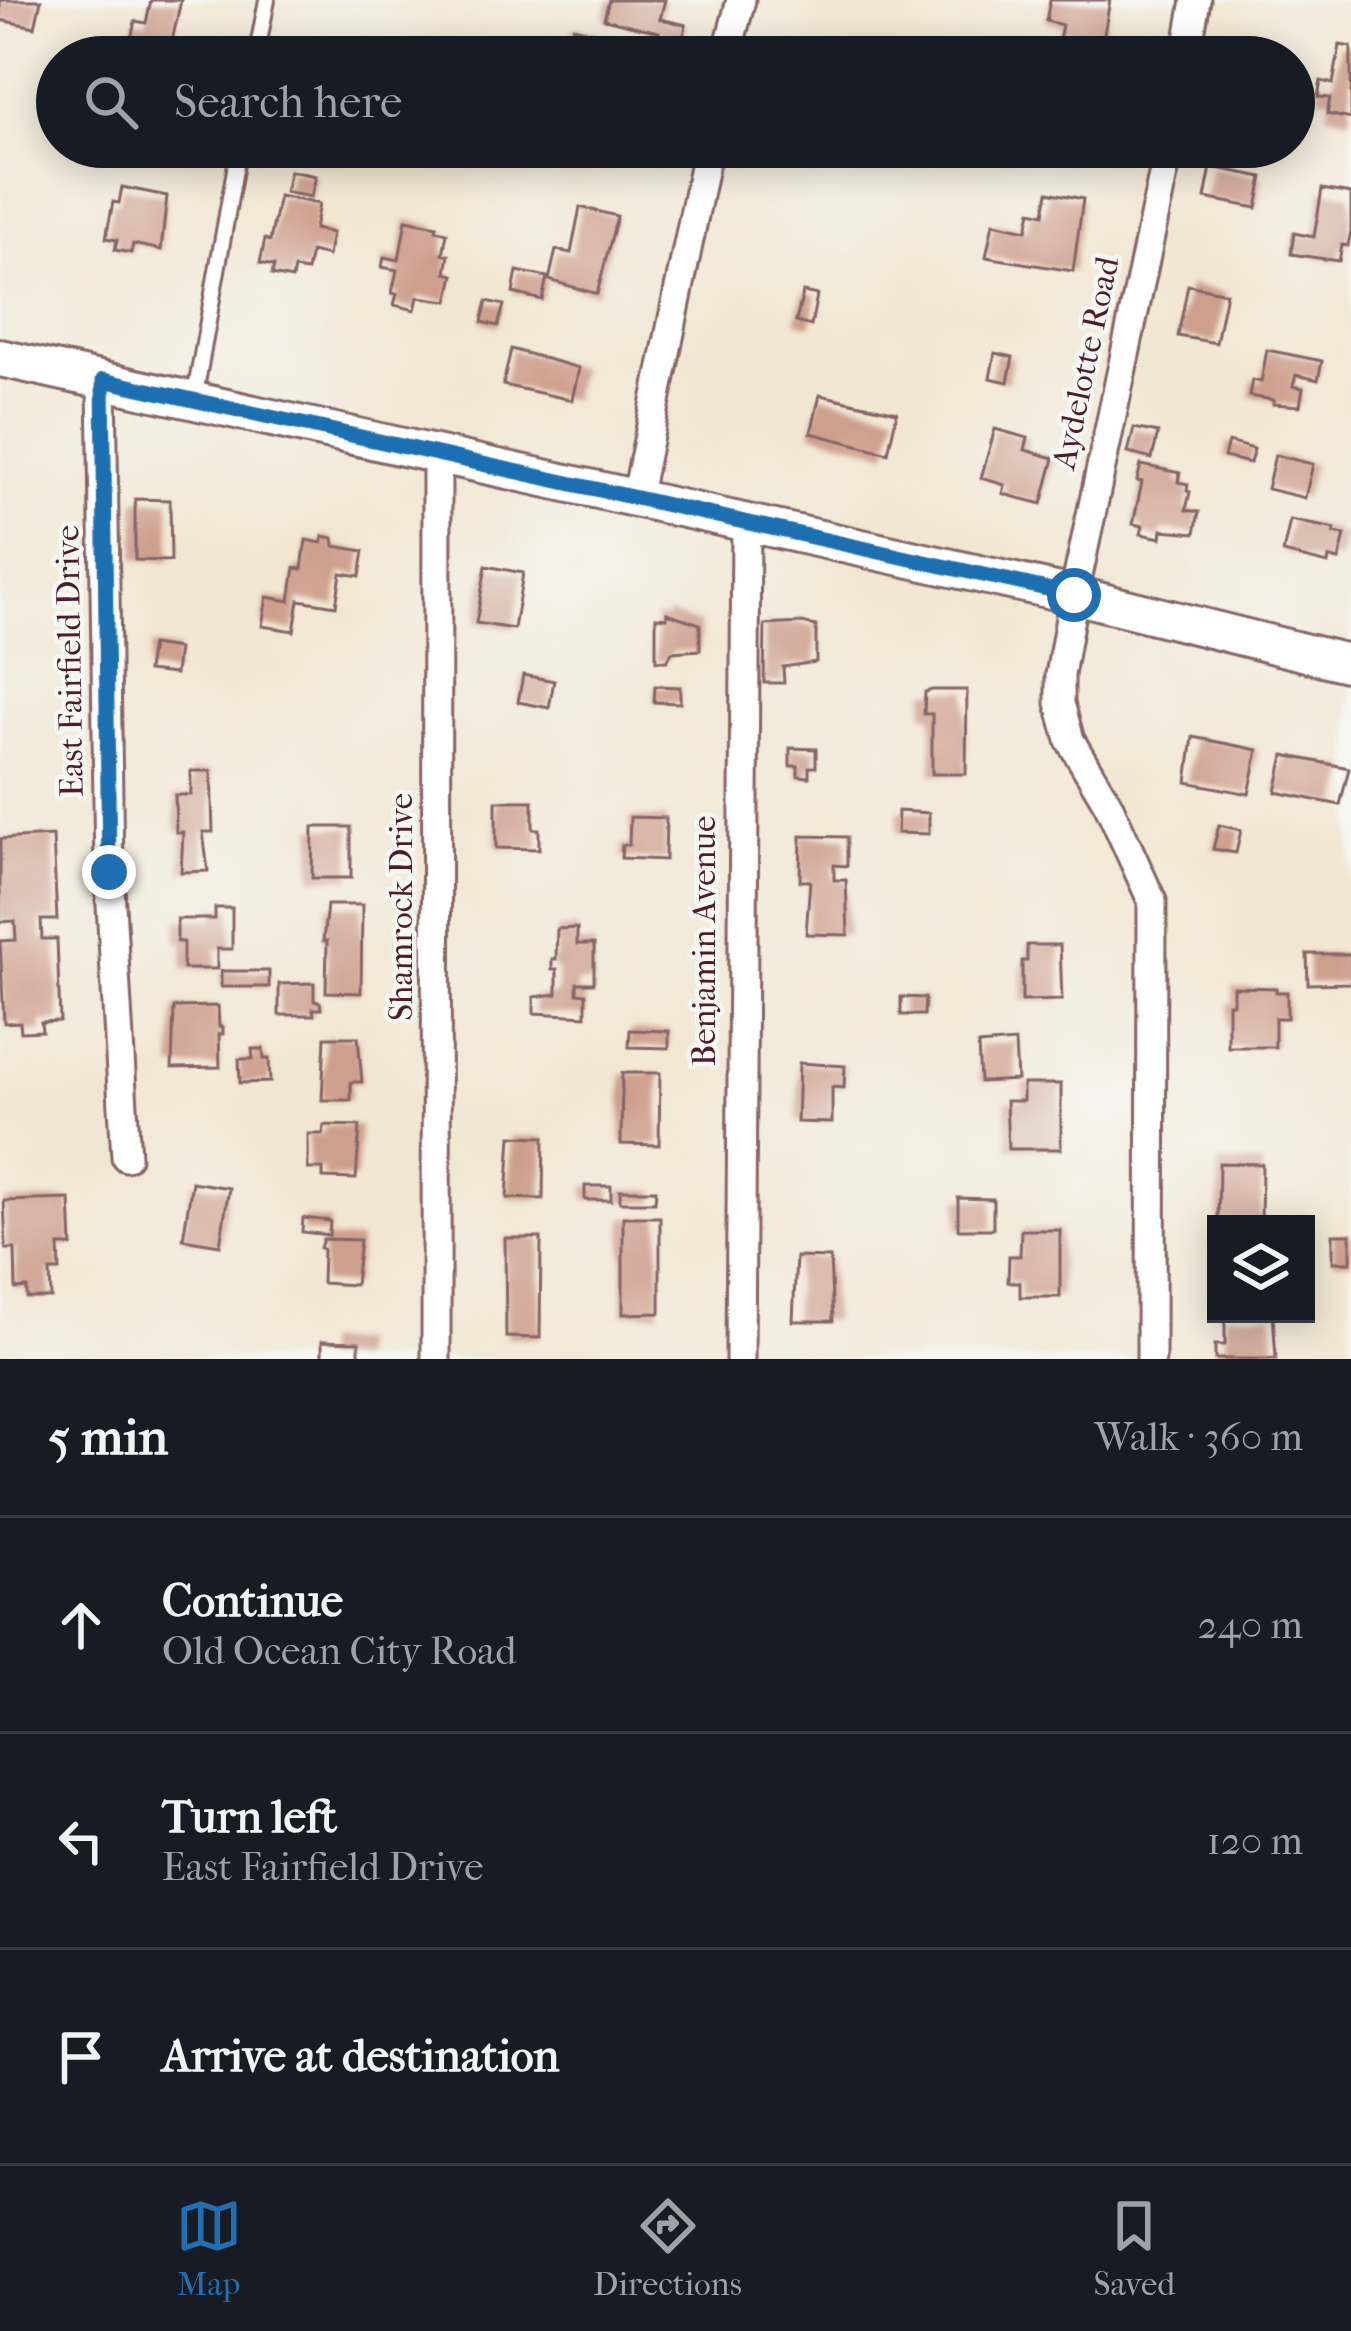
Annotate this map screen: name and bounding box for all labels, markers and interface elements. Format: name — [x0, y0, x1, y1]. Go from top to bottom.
search box — [36, 36, 1315, 168]
icon: search — [78, 69, 144, 135]
text: Search here — [174, 76, 402, 129]
street label: Aydelotte Road — [1044, 252, 1128, 475]
street label: East Fairfield Drive — [48, 525, 92, 797]
route start — [1047, 568, 1101, 622]
street label: Shamrock Drive — [382, 793, 421, 1021]
street label: Benjamin Avenue — [685, 816, 724, 1066]
route end — [82, 845, 136, 899]
map controls — [1207, 1215, 1315, 1323]
button: layers — [1207, 1215, 1315, 1323]
text: 5 min — [48, 1407, 168, 1467]
text: Walk · 360 m — [1094, 1414, 1303, 1460]
text: Continue — [162, 1575, 343, 1628]
icon: ahead — [48, 1592, 114, 1658]
text: 240 m — [1198, 1602, 1303, 1648]
text: Old Ocean City Road — [162, 1628, 517, 1674]
text: Turn left — [162, 1791, 337, 1844]
icon: left — [48, 1808, 114, 1874]
text: 120 m — [1207, 1818, 1303, 1864]
text: East Fairfield Drive — [162, 1844, 484, 1890]
icon: arrive — [48, 2024, 114, 2090]
text: Arrive at destination — [162, 2030, 559, 2083]
tab: Map — [176, 2193, 242, 2304]
tab: Directions — [593, 2193, 742, 2304]
tab: Saved — [1093, 2193, 1175, 2304]

